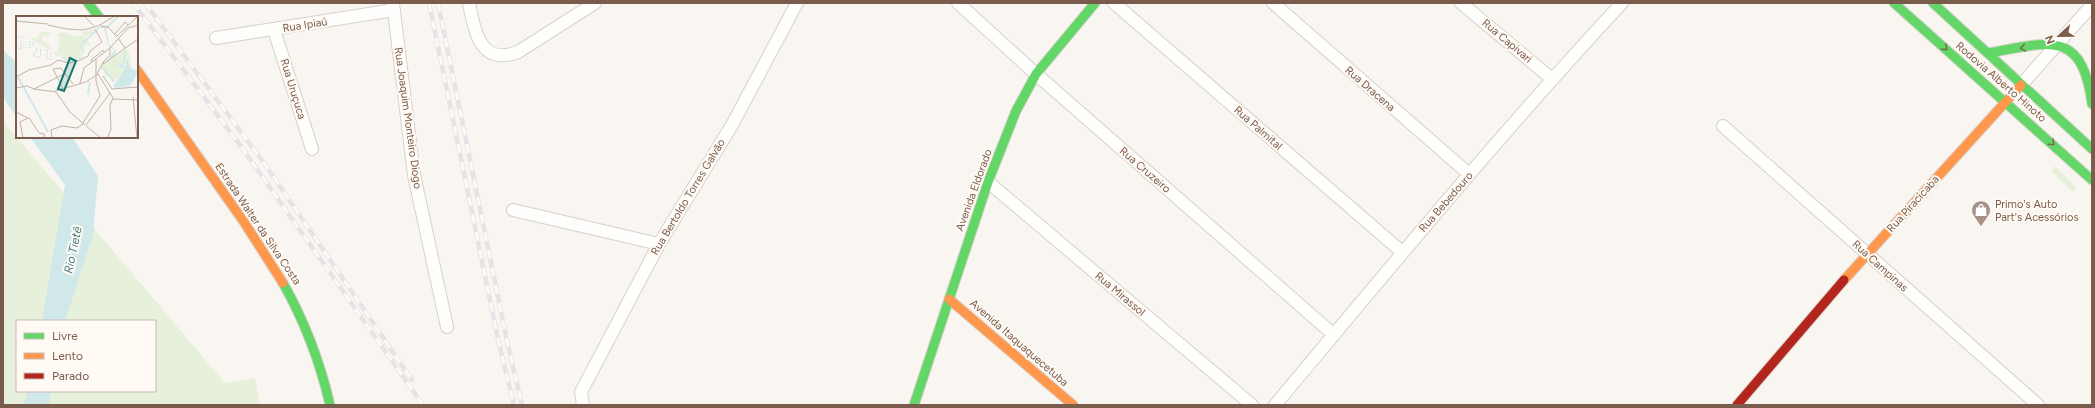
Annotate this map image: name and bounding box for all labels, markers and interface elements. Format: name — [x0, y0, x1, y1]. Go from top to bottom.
street label: Rua Ipiaú — [282, 15, 328, 35]
inset map — [16, 16, 138, 138]
street label: Rua Capivari — [1479, 16, 1535, 66]
north arrow — [2039, 16, 2079, 56]
text: N — [2043, 33, 2058, 46]
street label: Rodovia Alberto Hinoto — [1953, 39, 2049, 125]
one-way arrow — [1940, 43, 1947, 50]
one-way arrow — [2020, 43, 2026, 51]
street label: Rua Joaquim Monteiro Diogo — [392, 46, 424, 190]
street label: Rua Uruçuca — [278, 57, 308, 121]
street label: Rua Dracena — [1342, 64, 1398, 114]
street label: Rua Palmital — [1231, 104, 1285, 152]
street label: Rua Bertoldo Torres Galvão — [648, 137, 728, 257]
one-way arrow — [2047, 139, 2055, 146]
street label: Rua Cruzeiro — [1117, 144, 1173, 196]
street label: Avenida Eldorado — [953, 147, 995, 233]
street label: Estrada Walter da Silva Costa — [212, 161, 304, 287]
street label: Rua Bebedouro — [1416, 169, 1476, 235]
street label: Rua Piracicaba — [1884, 173, 1942, 235]
place label: Primo's Auto Part's Acessórios — [1995, 198, 2079, 224]
shop icon: Primo's Auto Part's Acessórios — [1970, 199, 1992, 227]
water label: Rio Tietê — [61, 225, 85, 275]
street label: Rua Campinas — [1850, 238, 1910, 294]
street label: Rua Mirassol — [1092, 269, 1148, 319]
street label: Avenida Itaquaquecetuba — [967, 297, 1071, 389]
legend — [16, 320, 156, 392]
text: Livre — [52, 329, 78, 343]
text: Lento — [52, 349, 83, 363]
text: Parado — [52, 369, 89, 383]

